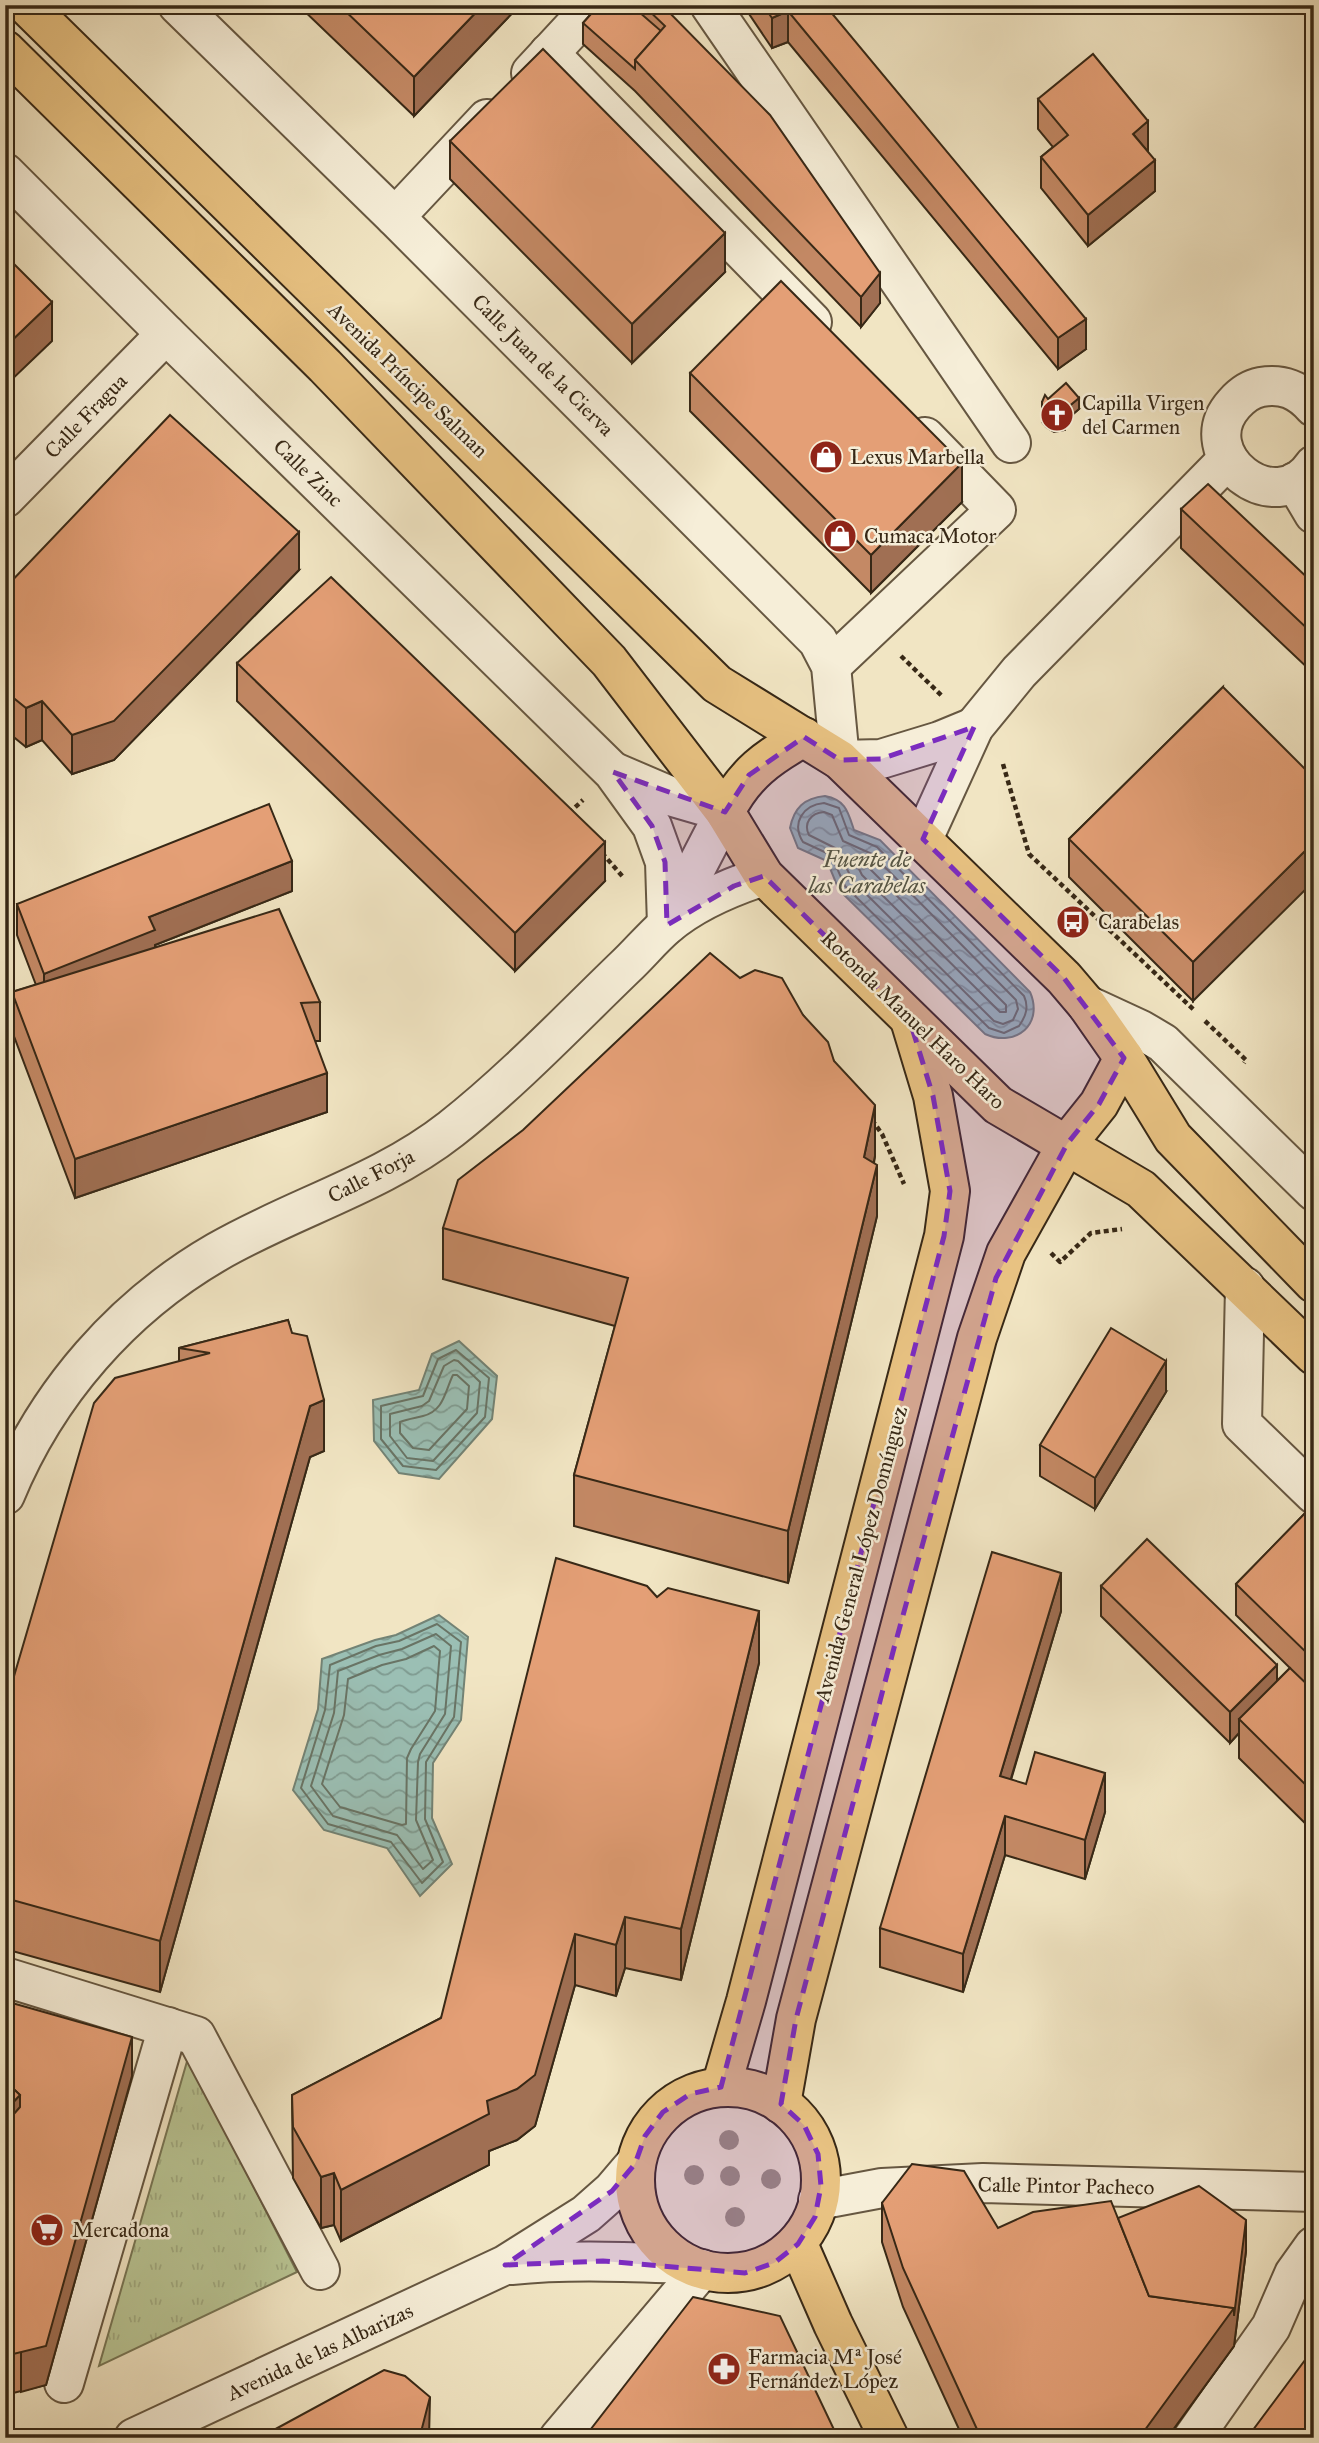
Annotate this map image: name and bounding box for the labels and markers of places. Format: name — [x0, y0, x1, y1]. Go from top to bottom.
place label: Capilla Virgen del Carmen — [1082, 390, 1204, 440]
church icon: Capilla Virgen del Carmen — [1038, 396, 1076, 434]
shop icon: Lexus Marbella — [807, 438, 845, 476]
place label: Lexus Marbella — [850, 444, 985, 470]
shop icon: Cumaca Motor — [821, 517, 859, 555]
place label: Cumaca Motor — [864, 523, 997, 549]
bus stop icon: Carabelas — [1054, 903, 1092, 941]
place label: Carabelas — [1098, 909, 1179, 935]
supermarket icon: Mercadona — [28, 2211, 66, 2249]
place label: Mercadona — [72, 2217, 169, 2243]
place label: Farmacia Mª José Fernández López — [748, 2344, 902, 2394]
pharmacy icon: Farmacia Mª José Fernández López — [705, 2350, 743, 2388]

